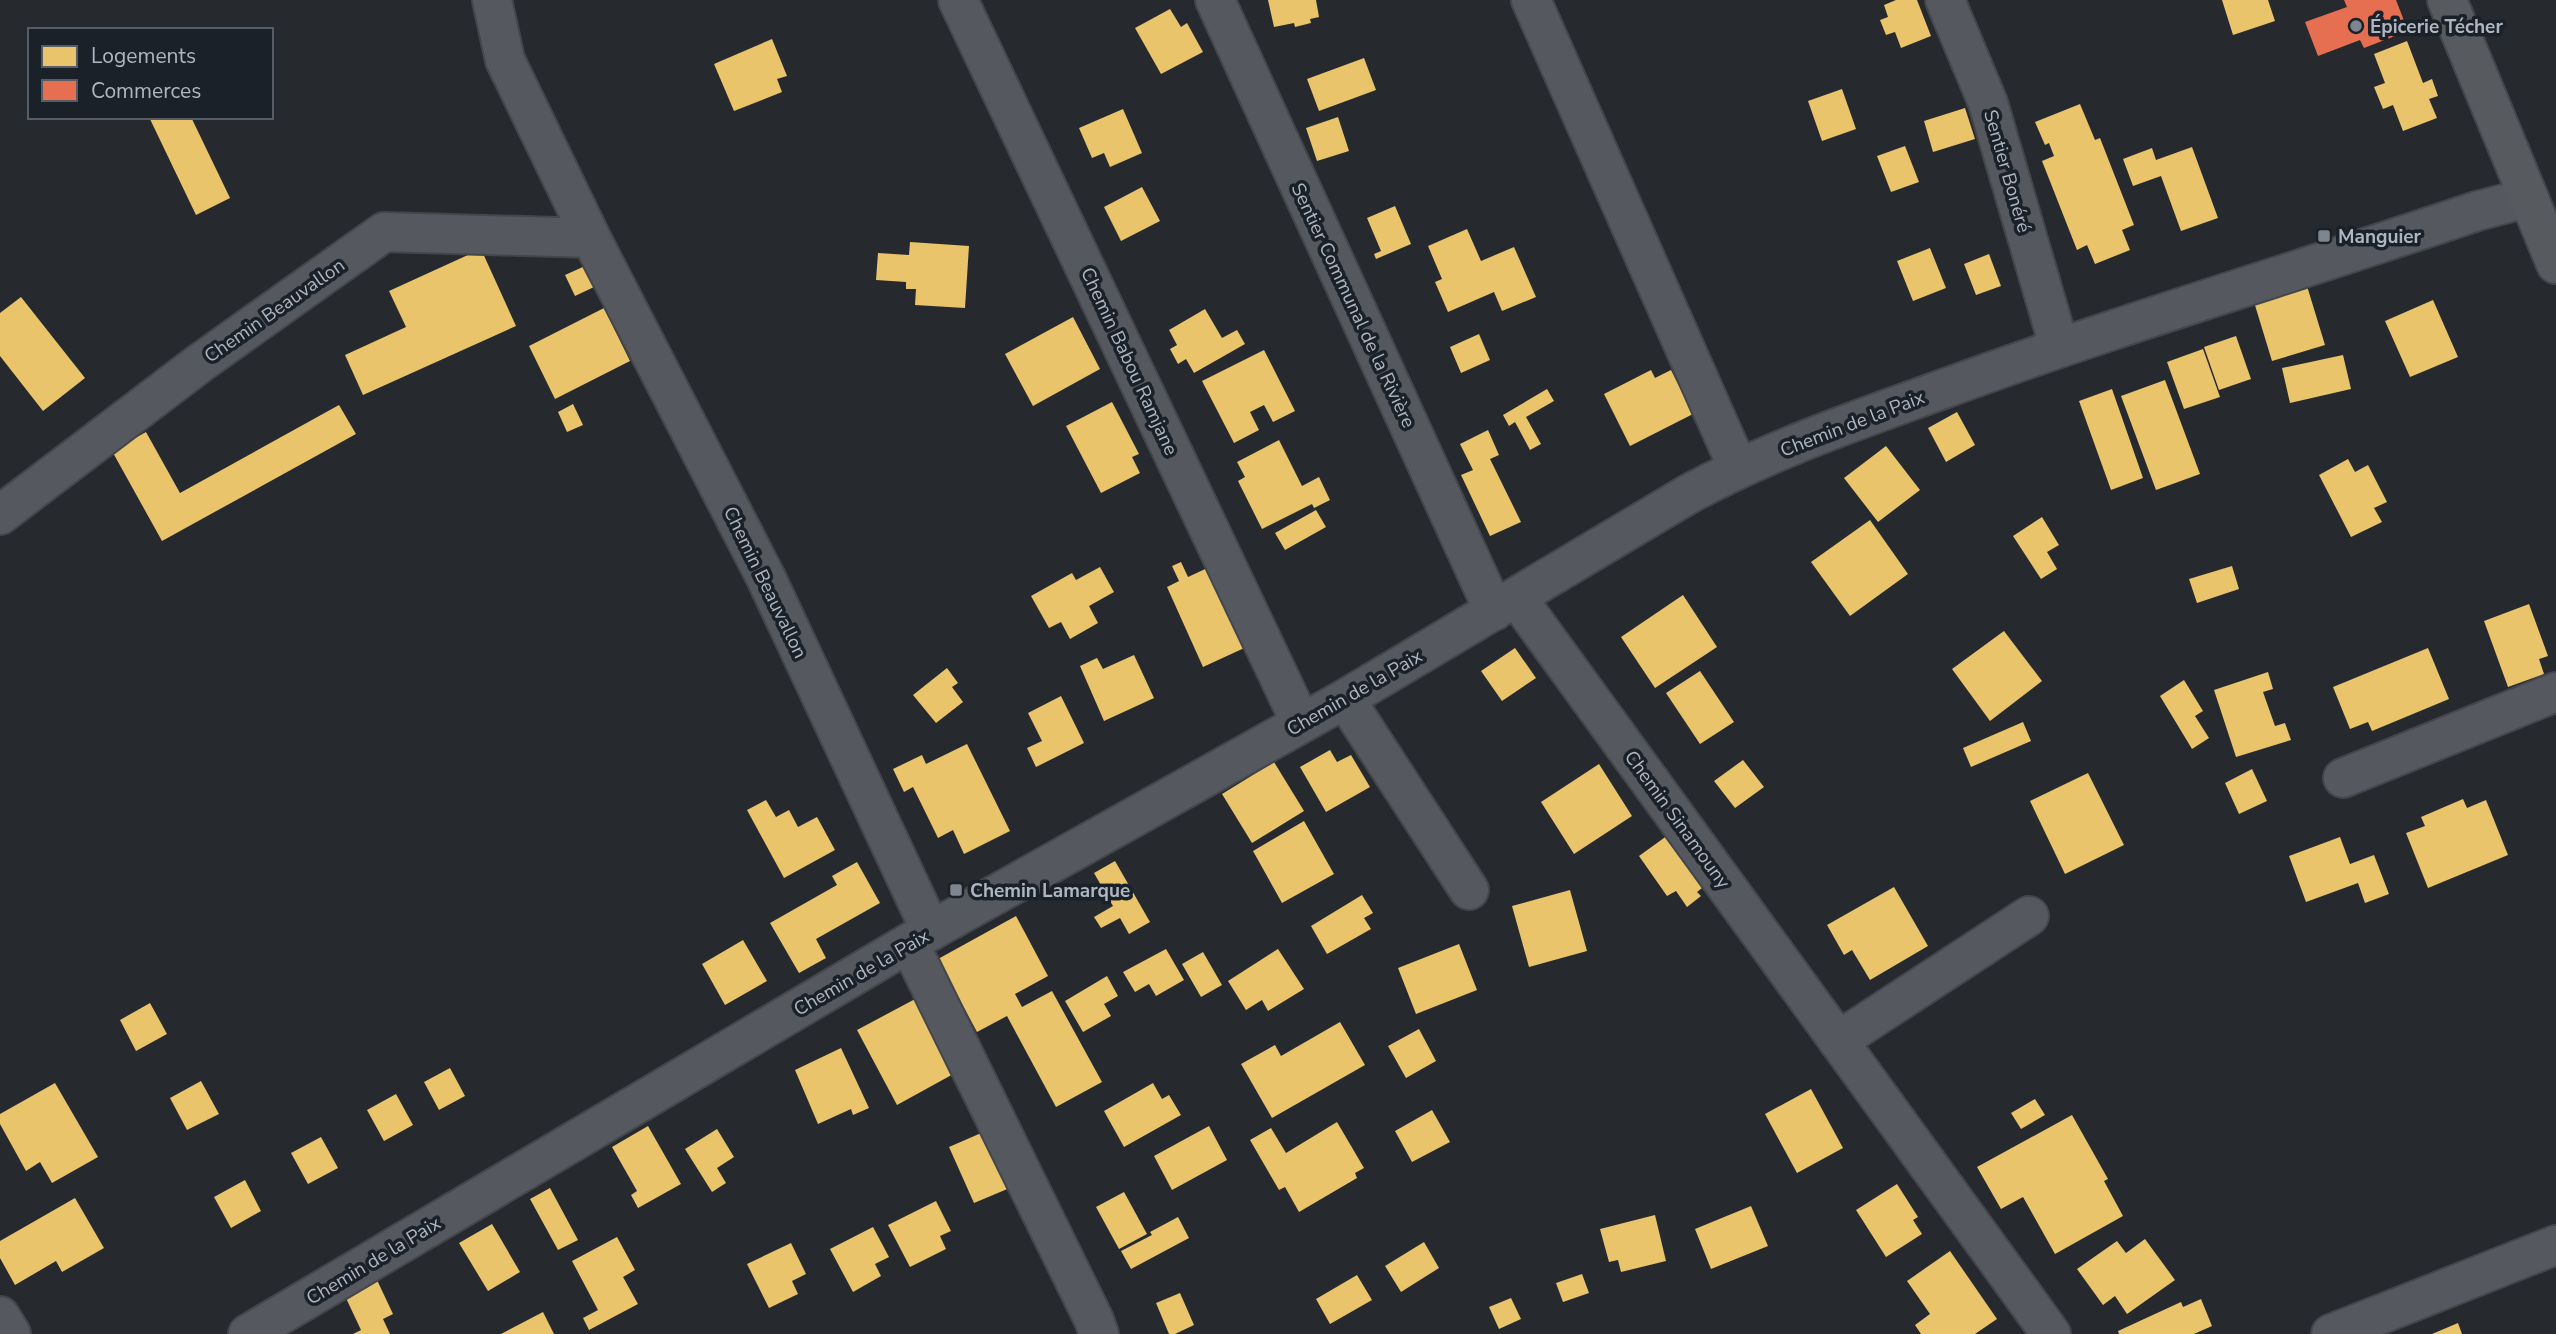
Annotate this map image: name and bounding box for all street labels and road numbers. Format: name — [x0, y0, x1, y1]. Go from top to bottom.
street label: Sentier Bonéré — [1977, 107, 2037, 236]
street label: Sentier Communal de la Rivière — [1285, 179, 1421, 432]
street label: Chemin Beauvallon — [199, 253, 350, 369]
street label: Chemin Babou Ramjane — [1074, 263, 1184, 460]
street label: Chemin de la Paix — [1776, 384, 1928, 463]
street label: Chemin Beauvallon — [717, 502, 813, 663]
street label: Chemin de la Paix — [1282, 643, 1427, 742]
street label: Chemin Sinamouny — [1618, 745, 1736, 894]
street label: Chemin de la Paix — [789, 923, 934, 1022]
street label: Chemin de la Paix — [301, 1210, 446, 1311]

